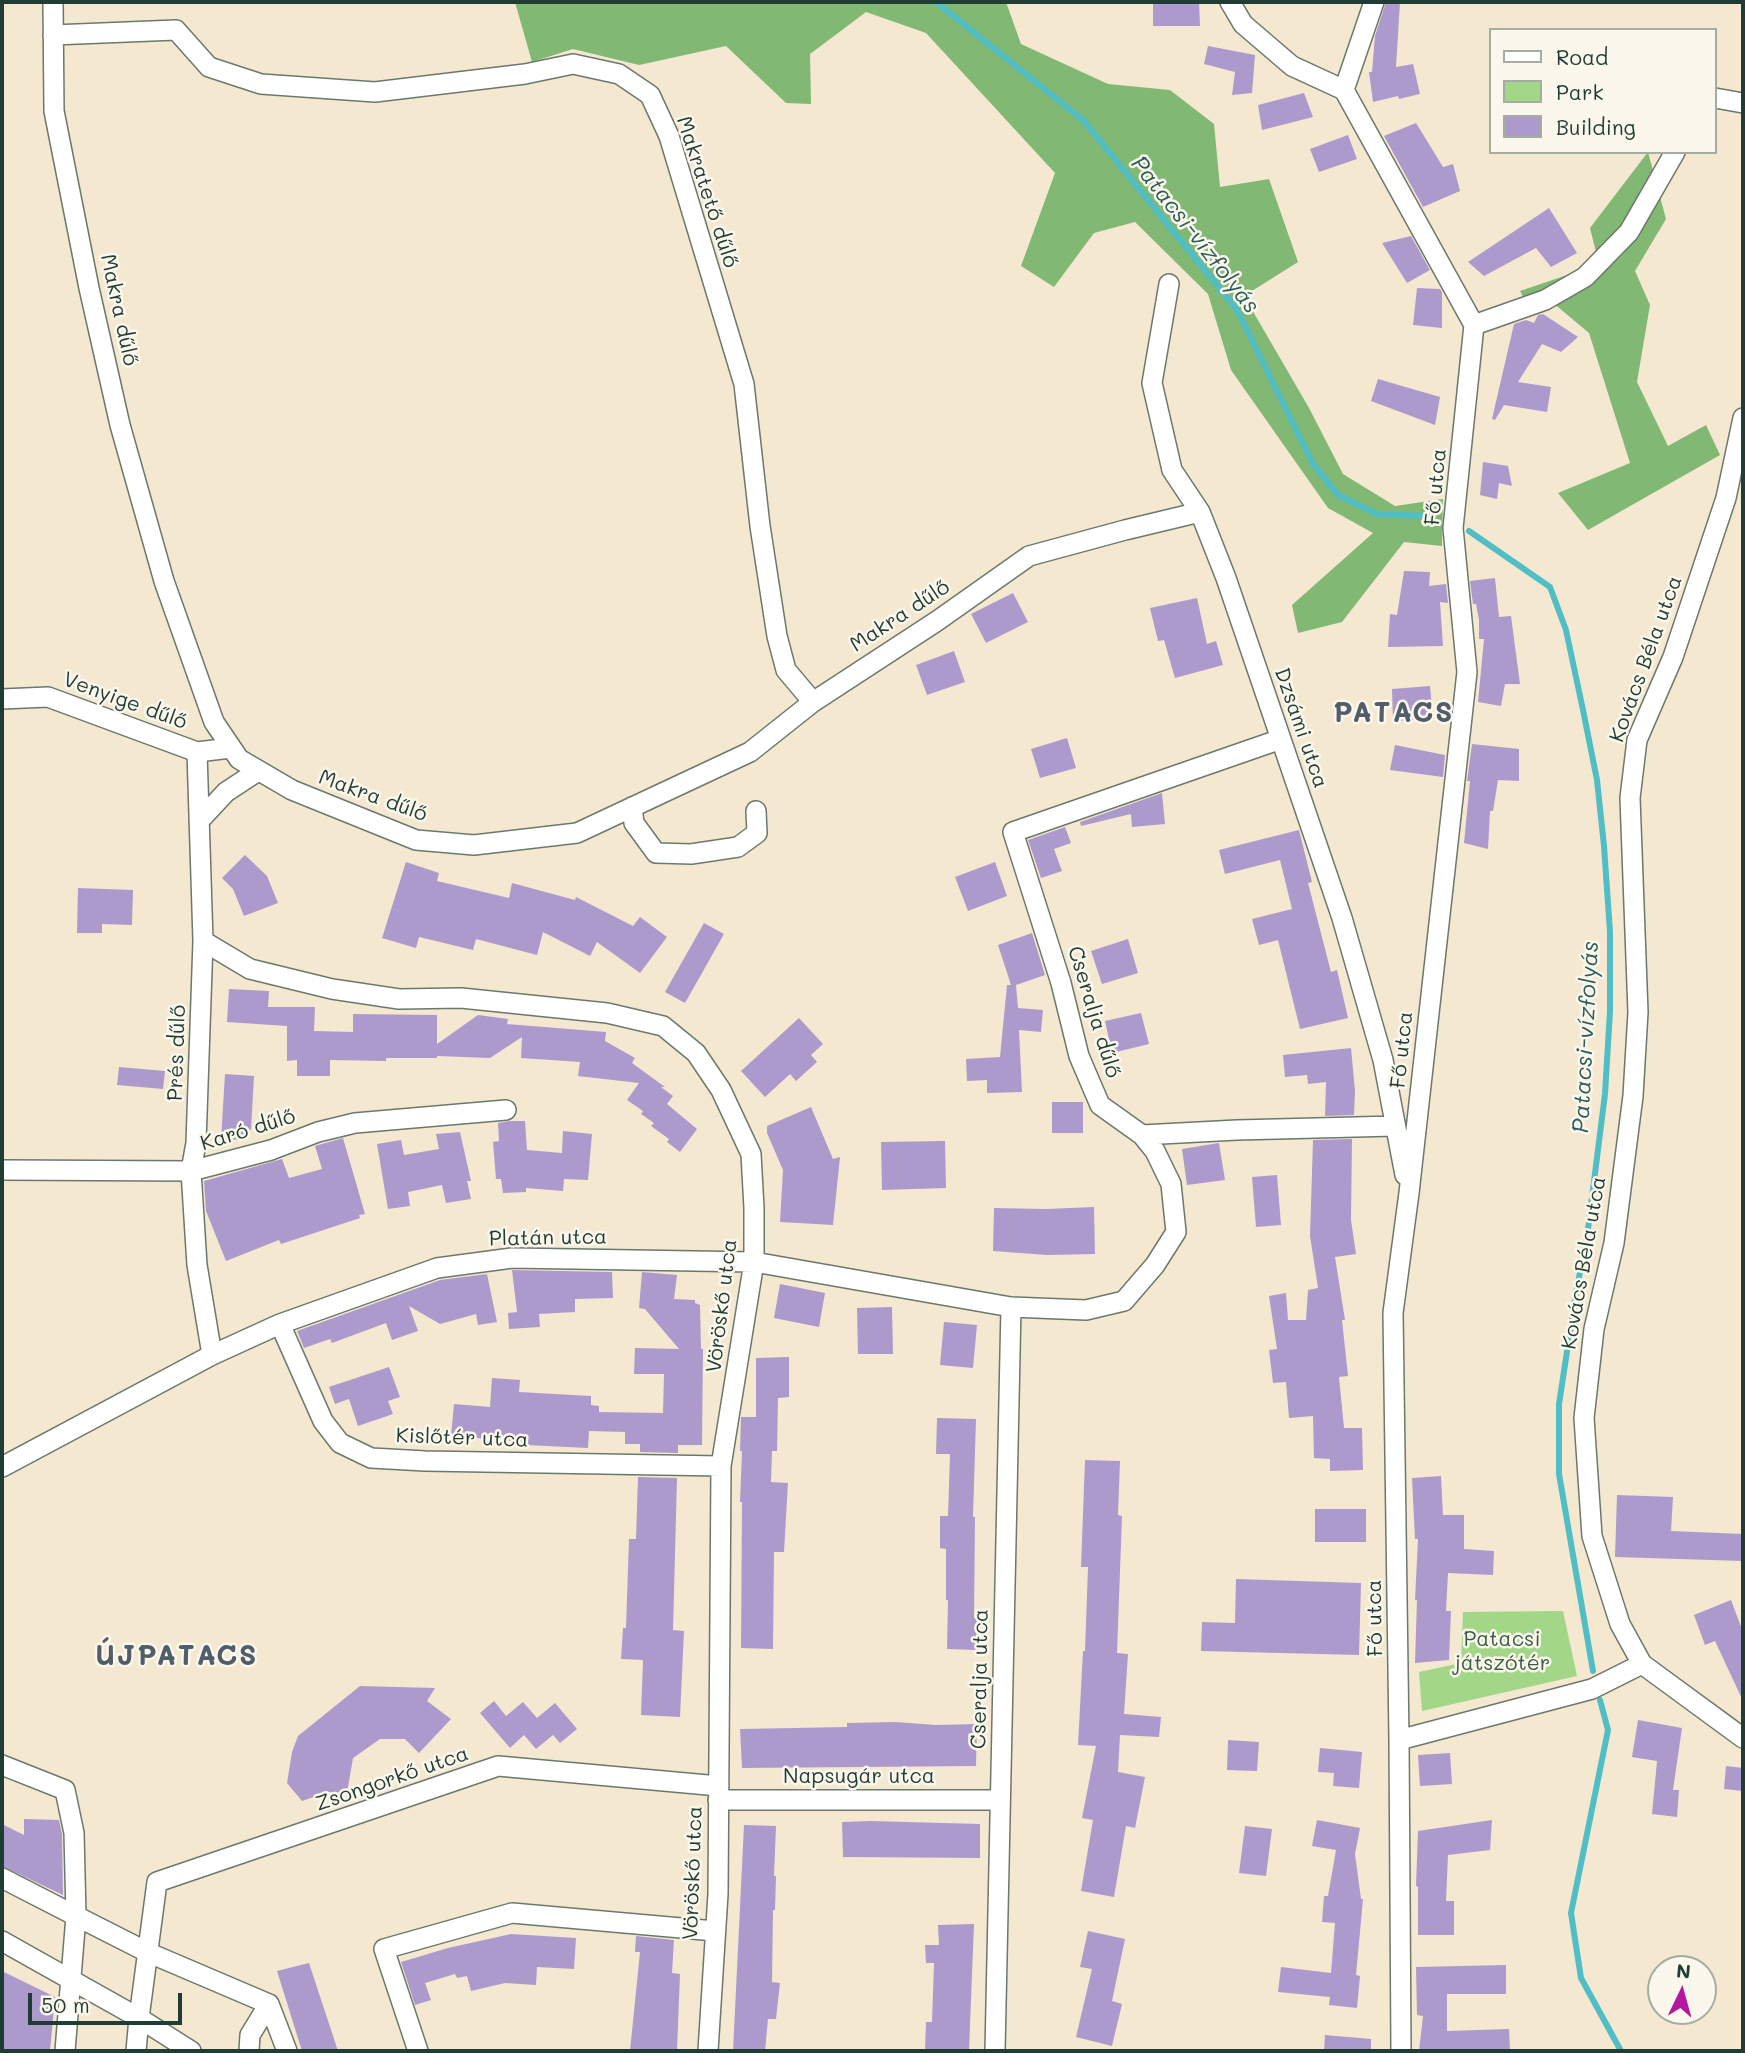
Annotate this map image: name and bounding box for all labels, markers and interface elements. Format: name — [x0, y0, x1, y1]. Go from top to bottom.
legend — [1490, 28, 1717, 154]
text: Road — [1556, 43, 1608, 70]
text: Park — [1556, 78, 1604, 105]
street label: Makratető dűlő — [671, 113, 743, 271]
text: Building — [1556, 113, 1636, 140]
water label: Patacsi-vízfolyás — [1125, 151, 1265, 319]
street label: Makra dűlő — [95, 252, 143, 368]
street label: Fő utca — [1420, 448, 1452, 526]
street label: Kovács Béla utca — [1604, 572, 1688, 746]
street label: Makra dűlő — [845, 574, 955, 658]
street label: Dzsámi utca — [1269, 665, 1333, 791]
street label: Venyige dűlő — [60, 667, 190, 735]
district label: PATACS — [1334, 696, 1454, 730]
street label: Makra dűlő — [315, 765, 431, 827]
water label: Patacsi-vízfolyás — [1567, 940, 1605, 1134]
street label: Cseralja dűlő — [1062, 943, 1126, 1081]
street label: Prés dűlő — [163, 1004, 191, 1102]
street label: Fő utca — [1385, 1010, 1419, 1090]
street label: Karó dűlő — [197, 1104, 299, 1156]
street label: Kovács Béla utca — [1556, 1175, 1612, 1351]
street label: Platán utca — [489, 1224, 607, 1252]
street label: Vöröskő utca — [701, 1238, 743, 1374]
street label: Kislőtér utca — [395, 1423, 529, 1453]
street label: Fő utca — [1362, 1579, 1388, 1657]
street label: Cseralja utca — [966, 1609, 994, 1749]
park label: Patacsi játszótér — [1454, 1627, 1550, 1677]
district label: ÚJPATACS — [96, 1639, 258, 1673]
street label: Zsongorkő utca — [312, 1741, 472, 1817]
street label: Napsugár utca — [783, 1764, 935, 1790]
street label: Vöröskő utca — [678, 1805, 708, 1941]
north arrow — [1647, 1955, 1717, 2025]
text: N — [1675, 1957, 1692, 1984]
scale bar — [32, 1980, 186, 2024]
text: 50 m — [41, 1991, 90, 2018]

